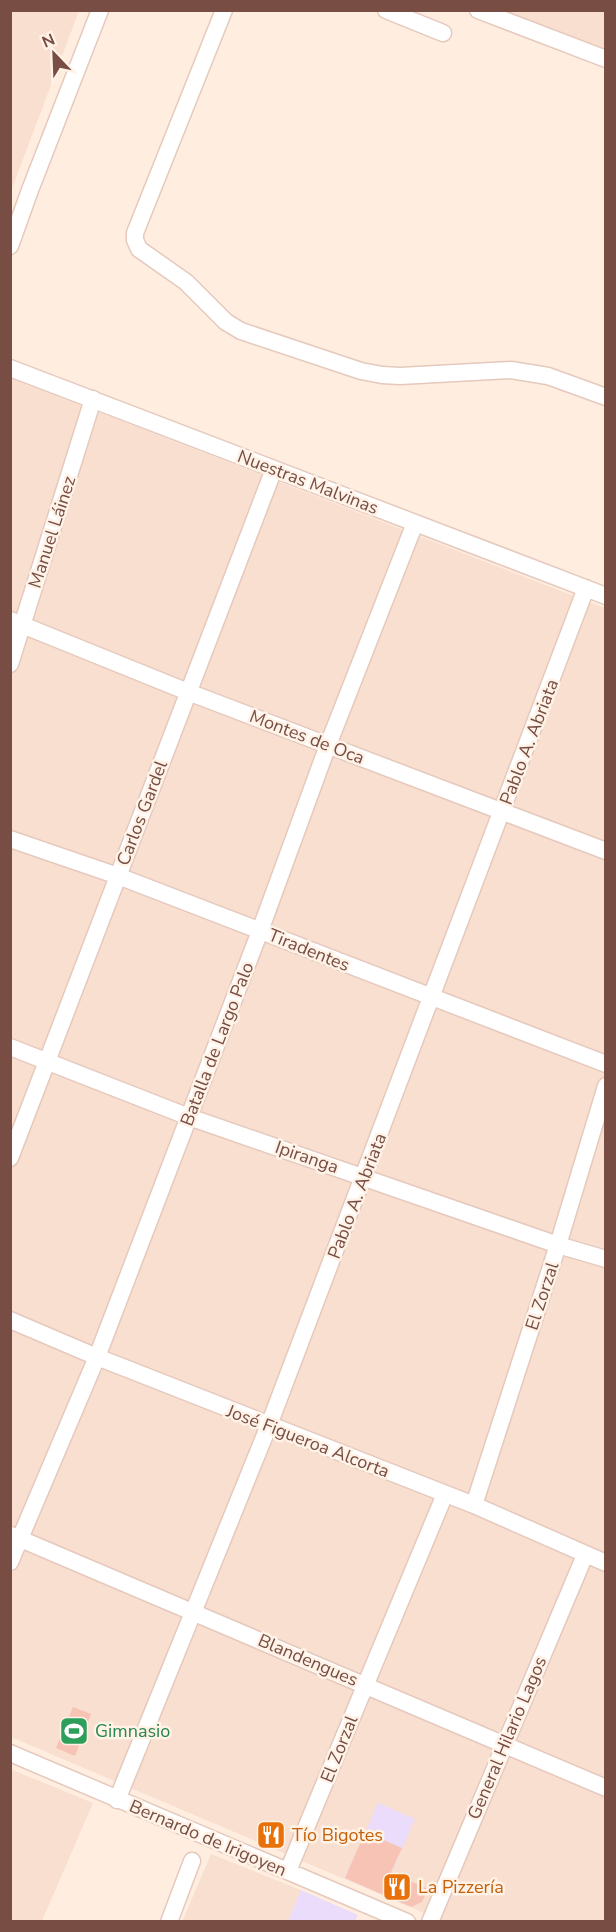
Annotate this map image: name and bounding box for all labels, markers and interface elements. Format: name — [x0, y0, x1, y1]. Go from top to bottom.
north arrow — [24, 24, 84, 84]
text: N — [39, 29, 58, 54]
street label: Nuestras Malvinas — [234, 444, 382, 520]
street label: Manuel Láinez — [23, 473, 81, 591]
street label: Pablo A. Abriata — [494, 676, 564, 808]
street label: Montes de Oca — [246, 704, 368, 770]
street label: Carlos Gardel — [111, 756, 173, 869]
street label: Tiradentes — [265, 923, 353, 977]
street label: Batalla de Largo Palo — [175, 959, 259, 1129]
street label: Pablo A. Abriata — [322, 1130, 392, 1262]
street label: Ipiranga — [272, 1135, 342, 1179]
street label: El Zorzal — [520, 1258, 564, 1333]
street label: José Figueroa Alcorta — [222, 1398, 393, 1483]
street label: Blandengues — [254, 1628, 362, 1692]
street label: General Hilario Lagos — [462, 1653, 552, 1823]
street label: El Zorzal — [315, 1711, 364, 1786]
sports icon: Gimnasio — [58, 1715, 90, 1747]
place label: Gimnasio — [95, 1719, 170, 1743]
street label: Bernardo de Irigoyen — [126, 1794, 290, 1882]
restaurant icon: Tío Bigotes — [255, 1819, 287, 1851]
place label: Tío Bigotes — [292, 1823, 383, 1847]
restaurant icon: La Pizzería — [381, 1871, 413, 1903]
place label: La Pizzería — [418, 1875, 504, 1899]

